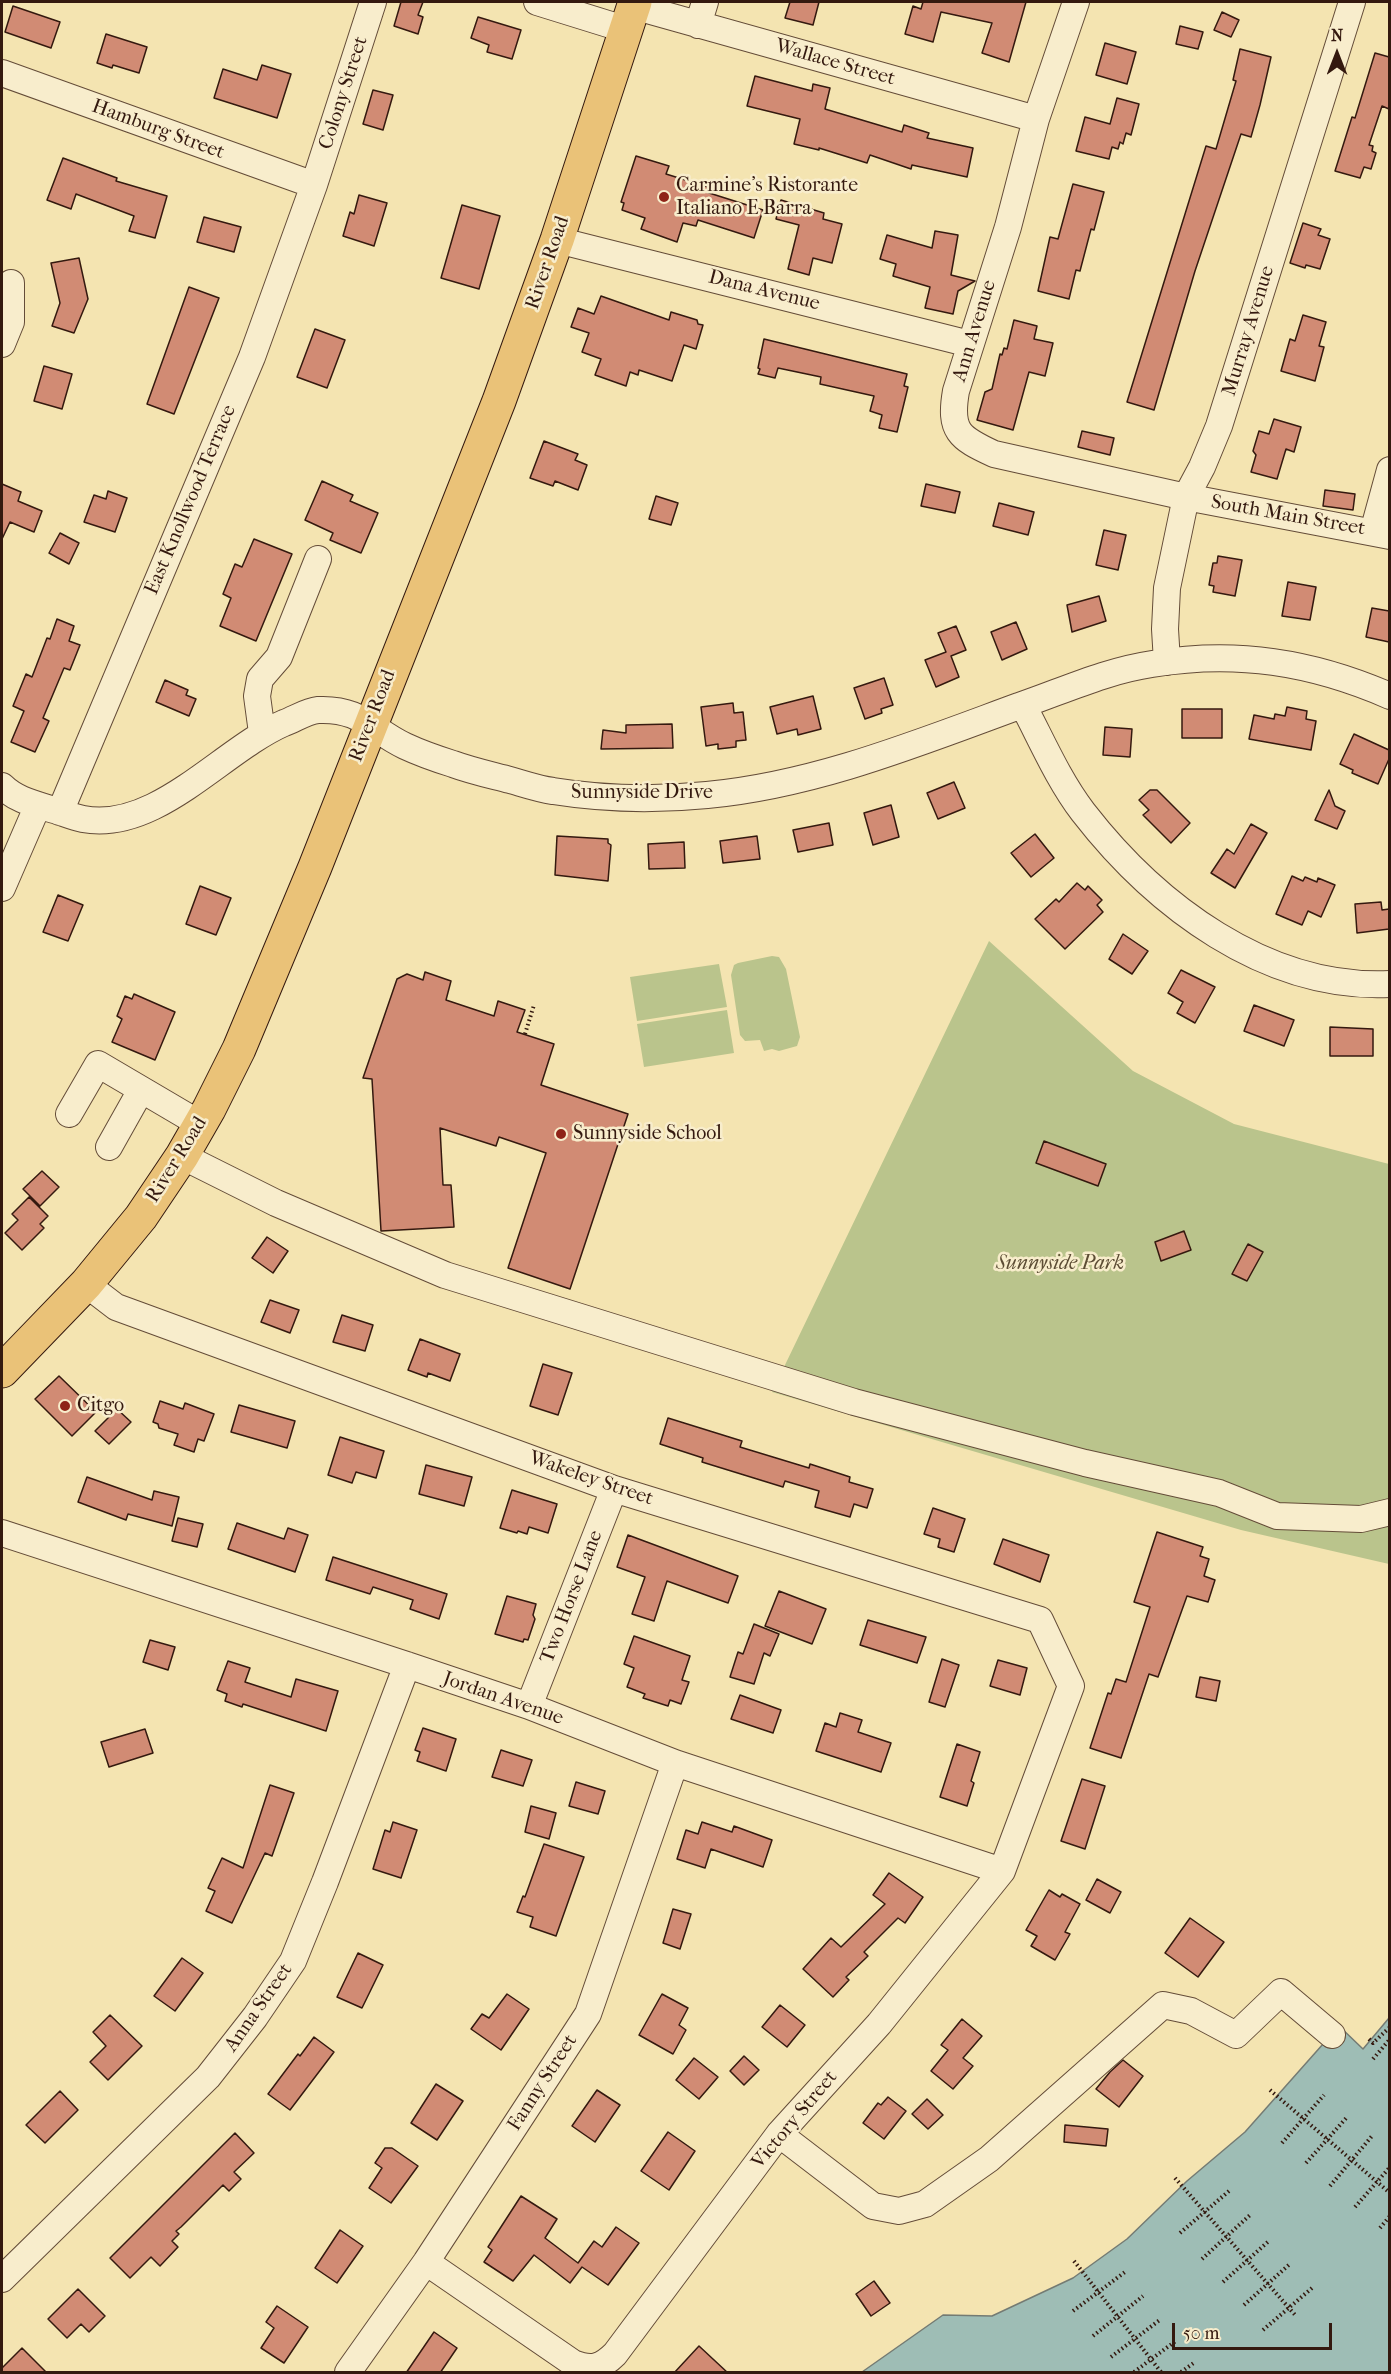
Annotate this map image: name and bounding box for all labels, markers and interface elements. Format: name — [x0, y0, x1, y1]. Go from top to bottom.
north arrow — [1307, 24, 1367, 84]
text: N — [1331, 26, 1343, 45]
street label: Colony Street — [314, 33, 374, 153]
street label: Wallace Street — [772, 34, 898, 92]
street label: Hamburg Street — [88, 95, 228, 165]
place label: Carmine's Ristorante Italiano E Barra — [676, 174, 858, 221]
marker: Carmine's Ristorante Italiano E Barra — [657, 190, 671, 204]
street label: River Road — [521, 213, 575, 313]
street label: Murray Avenue — [1218, 263, 1280, 399]
street label: Dana Avenue — [706, 266, 822, 316]
street label: Ann Avenue — [948, 277, 1002, 385]
street label: East Knollwood Terrace — [140, 402, 242, 598]
street label: South Main Street — [1209, 491, 1367, 541]
street label: River Road — [344, 666, 402, 766]
street label: Sunnyside Drive — [571, 781, 713, 805]
street label: River Road — [141, 1113, 213, 1207]
place label: Sunnyside School — [573, 1122, 722, 1146]
marker: Sunnyside School — [554, 1127, 568, 1141]
park label: Sunnyside Park — [996, 1252, 1124, 1276]
place label: Citgo — [77, 1394, 124, 1418]
marker: Citgo — [58, 1399, 72, 1413]
street label: Wakeley Street — [526, 1446, 656, 1512]
street label: Two Horse Lane — [536, 1527, 608, 1667]
street label: Jordan Avenue — [440, 1667, 566, 1731]
street label: Anna Street — [220, 1959, 298, 2057]
street label: Fanny Street — [503, 2030, 583, 2136]
street label: Victory Street — [747, 2066, 843, 2174]
scale bar — [1175, 2311, 1336, 2349]
text: 50 m — [1183, 2323, 1219, 2344]

